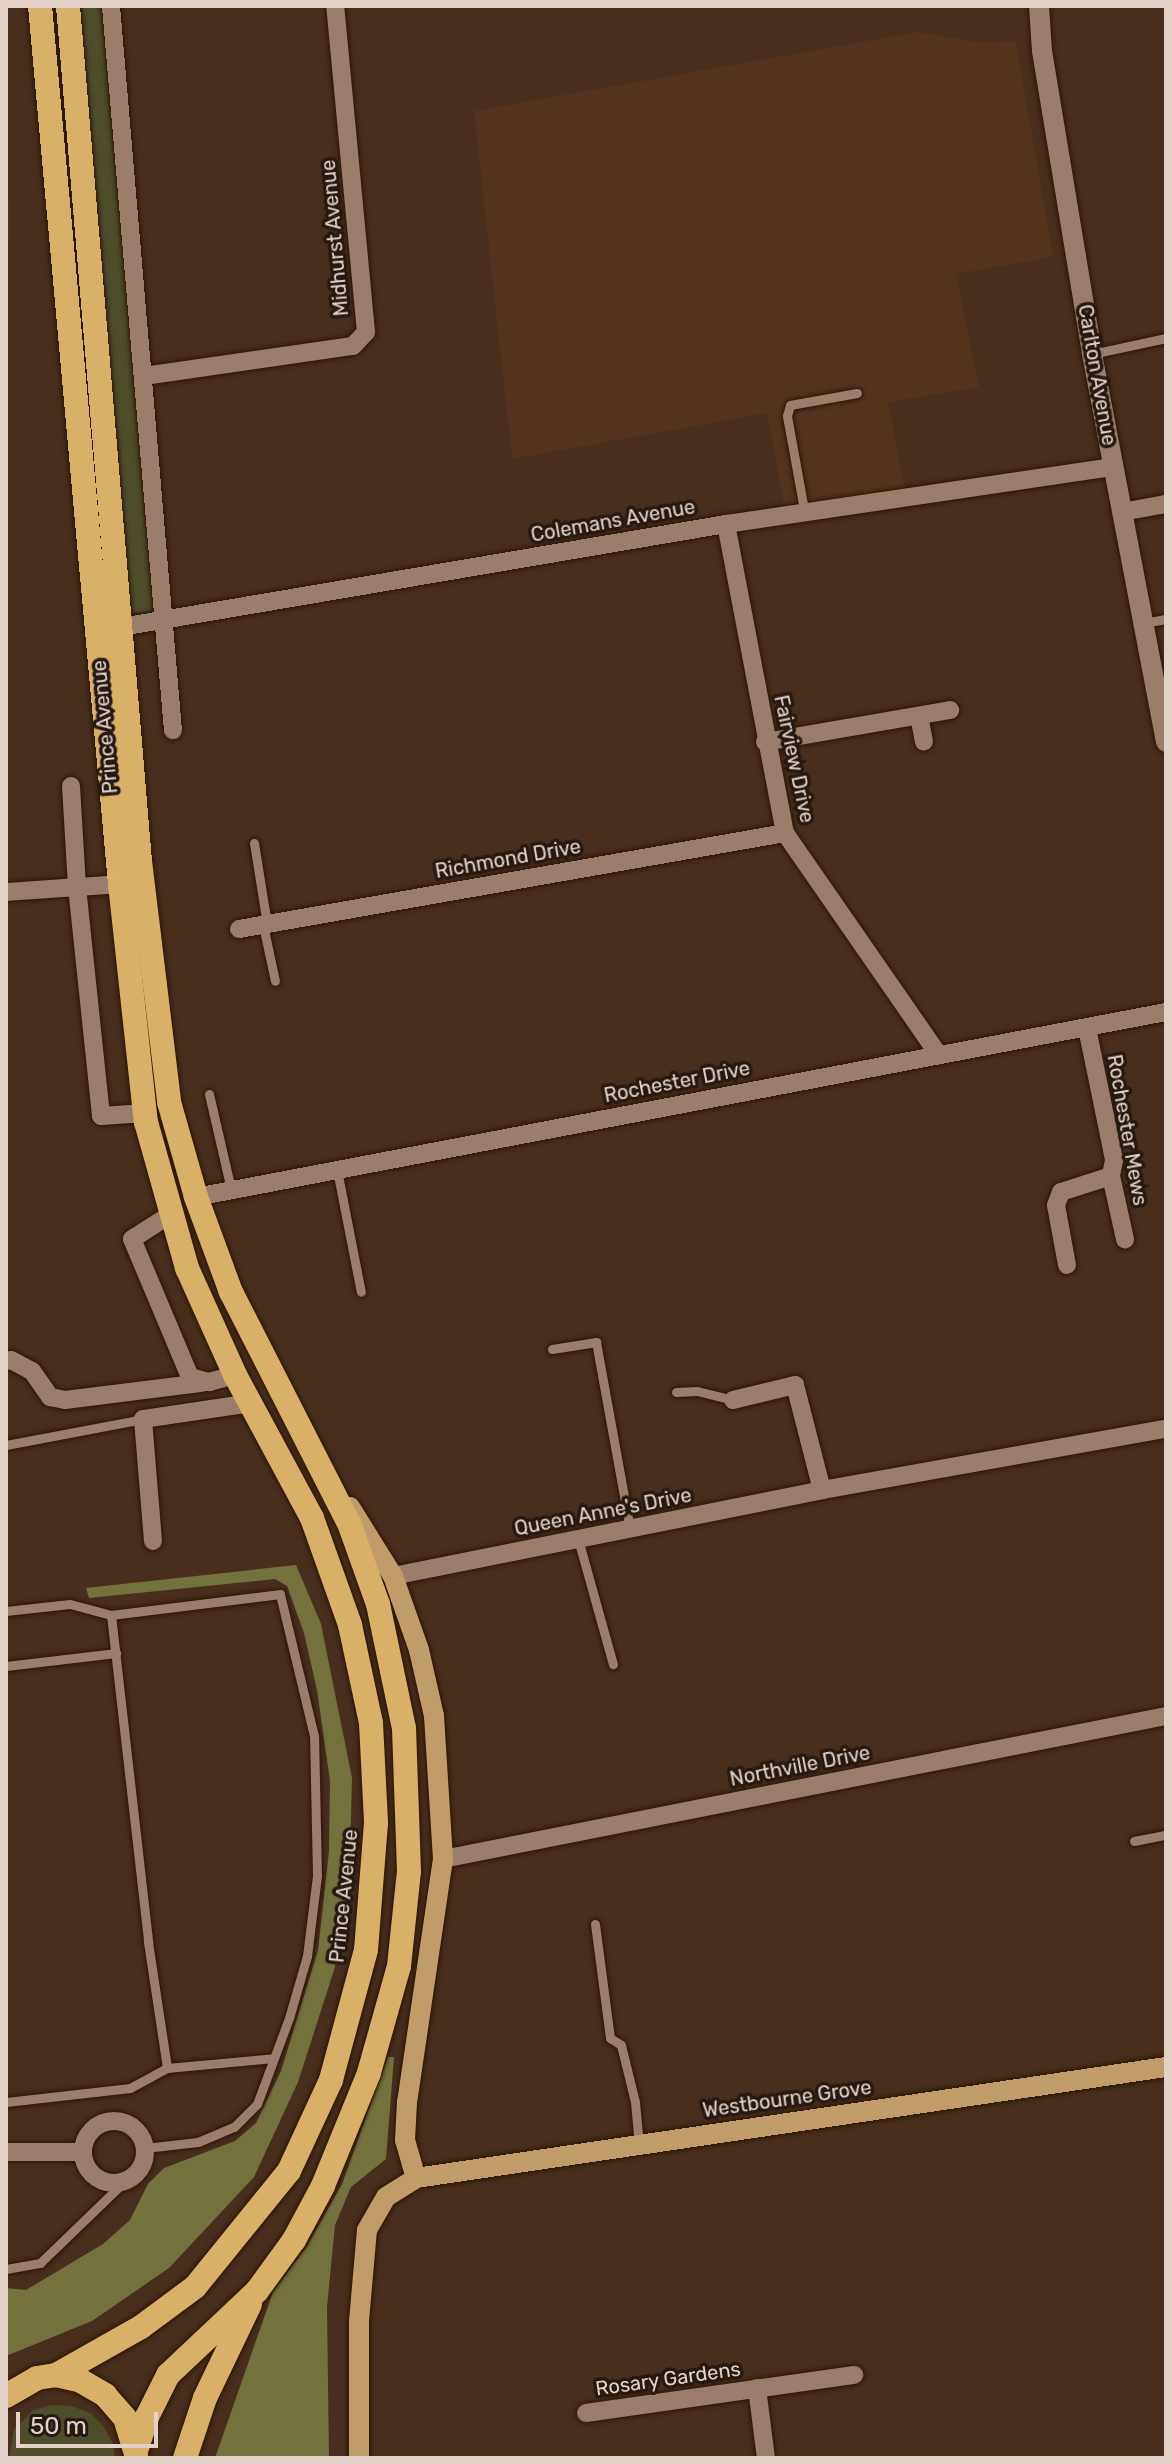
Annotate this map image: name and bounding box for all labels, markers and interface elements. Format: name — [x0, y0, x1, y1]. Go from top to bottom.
street label: Midhurst Avenue — [316, 159, 354, 317]
street label: Carlton Avenue — [1073, 302, 1121, 448]
street label: Colemans Avenue — [529, 495, 697, 547]
street label: Prince Avenue — [87, 659, 123, 795]
street label: Fairview Drive — [769, 693, 819, 825]
street label: Richmond Drive — [433, 834, 583, 884]
street label: Rochester Mews — [1102, 1052, 1152, 1208]
street label: Rochester Drive — [602, 1056, 752, 1108]
street label: Queen Anne's Drive — [512, 1483, 694, 1541]
street label: Northville Drive — [728, 1741, 872, 1791]
street label: Prince Avenue — [325, 1828, 363, 1964]
street label: Westbourne Grove — [701, 2075, 873, 2123]
street label: Rosary Gardens — [594, 2357, 742, 2401]
scale bar — [20, 2396, 162, 2446]
text: 50 m — [30, 2412, 87, 2440]

